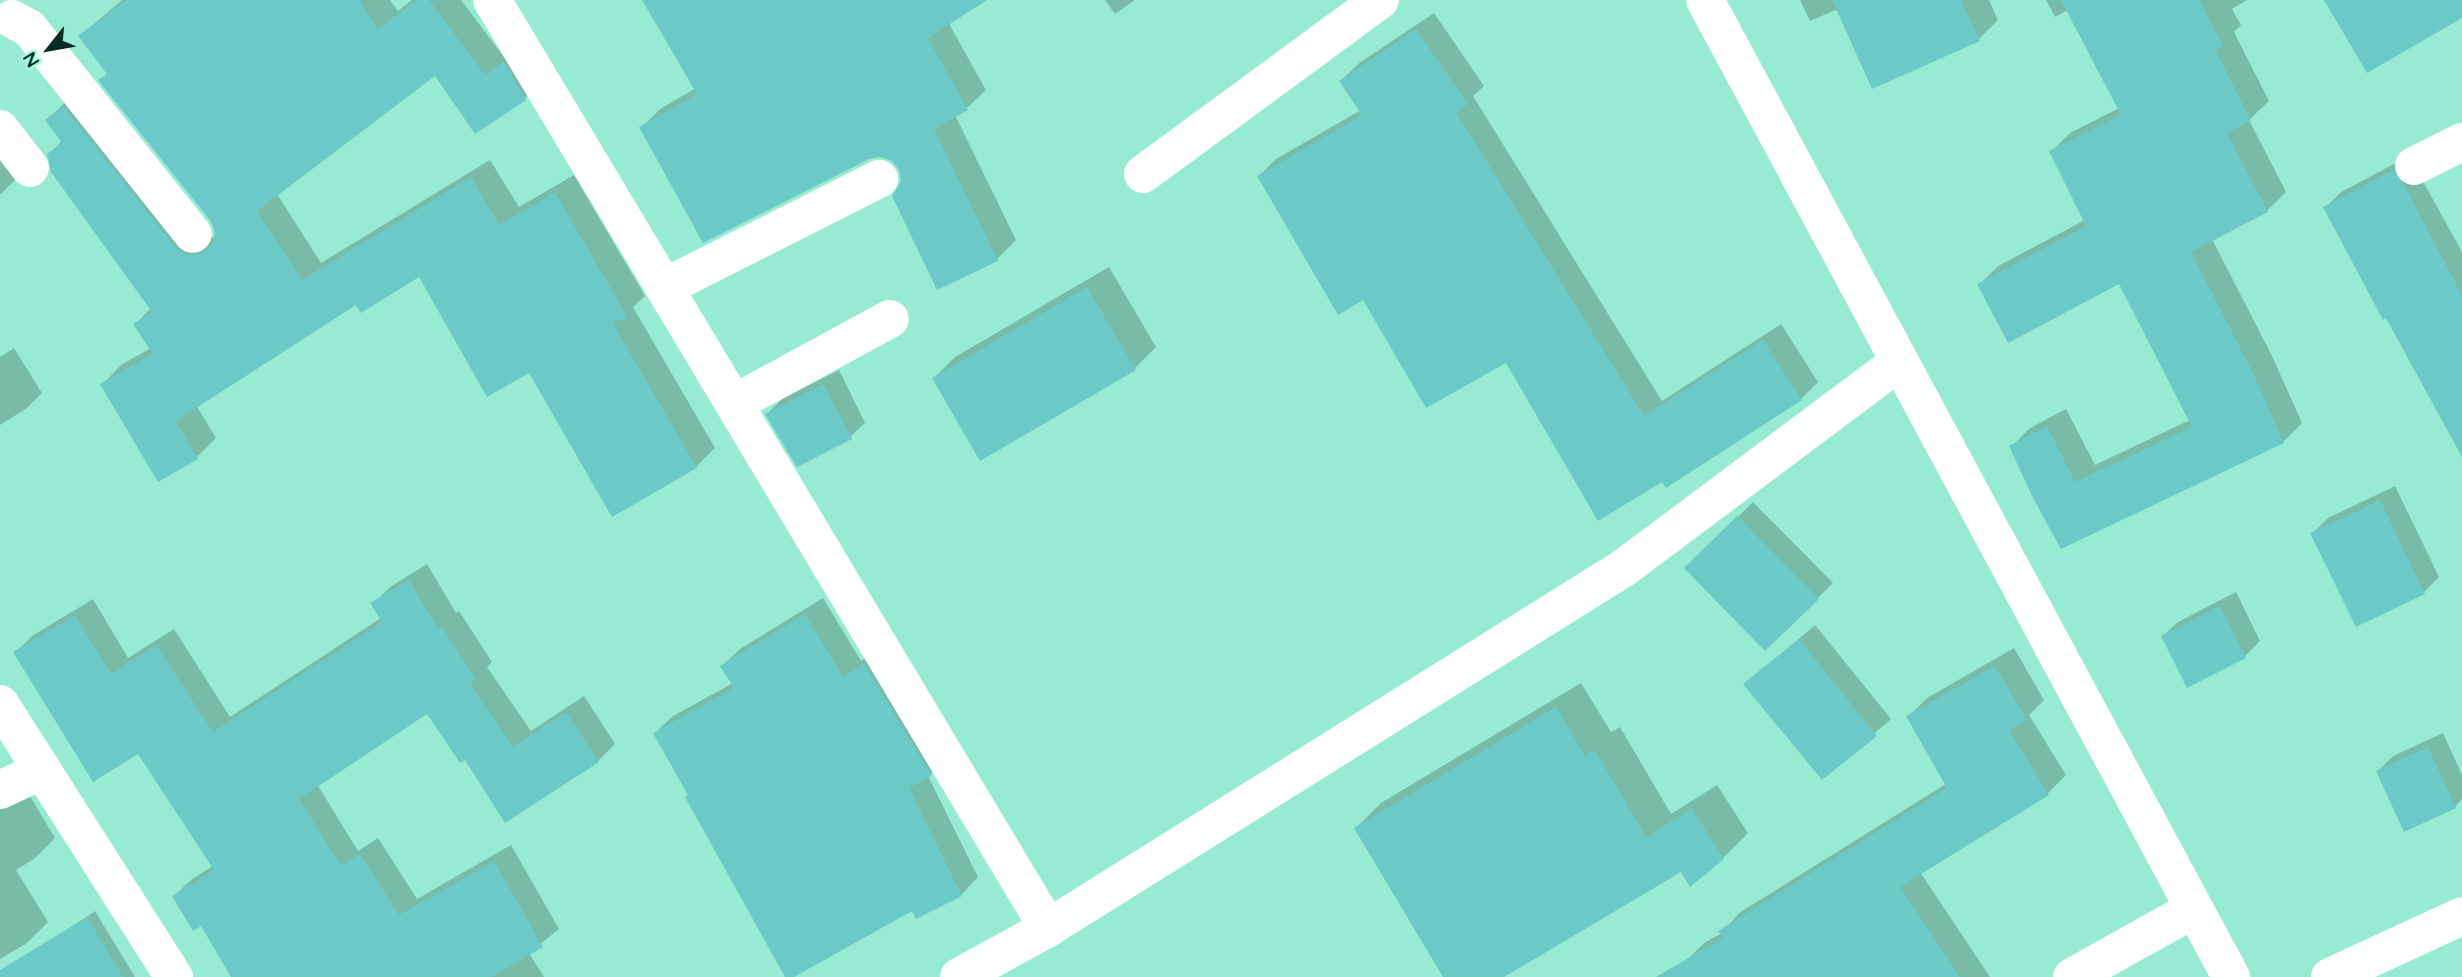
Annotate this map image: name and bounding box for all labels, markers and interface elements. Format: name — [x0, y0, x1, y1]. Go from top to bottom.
north arrow — [14, 14, 84, 84]
text: N — [17, 48, 45, 72]

